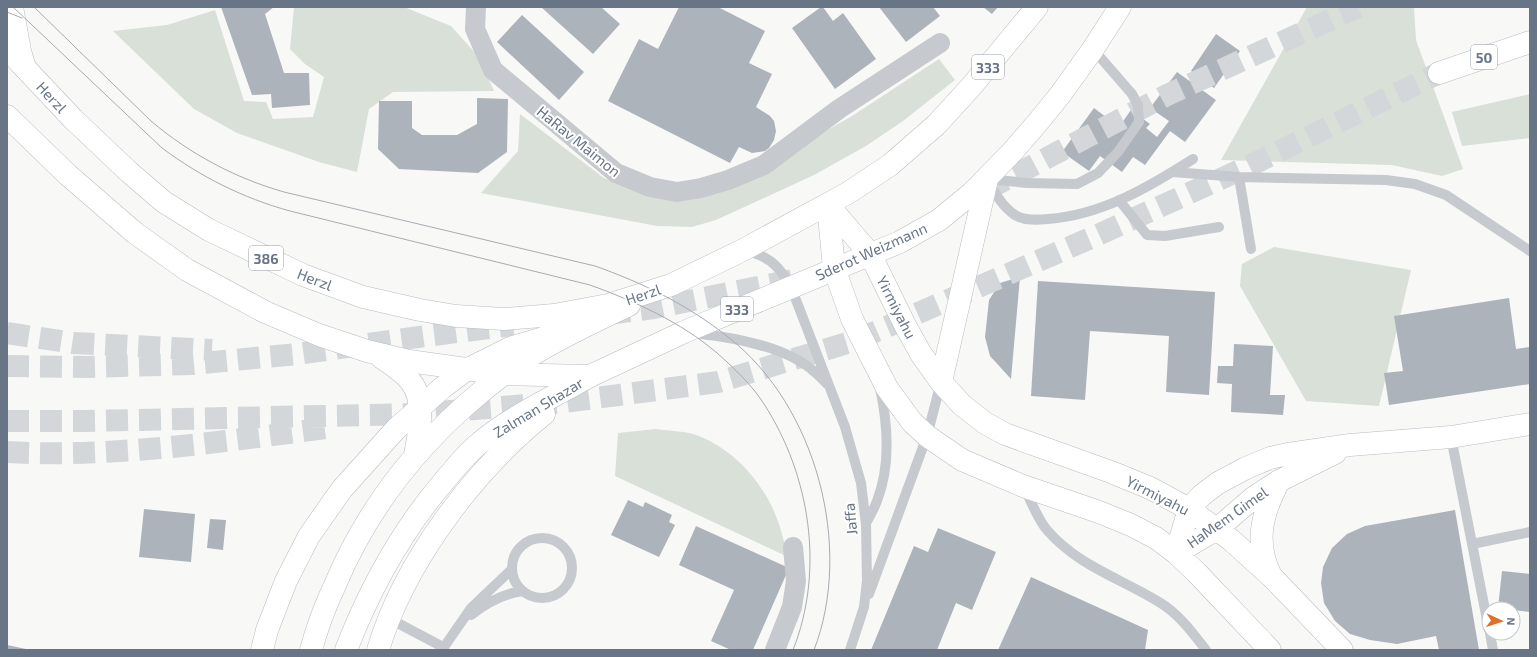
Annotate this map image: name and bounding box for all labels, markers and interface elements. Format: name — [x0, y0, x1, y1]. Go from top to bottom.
road number: 50 — [1471, 45, 1497, 69]
road number: 333 — [972, 55, 1004, 79]
street label: Herzl — [33, 78, 71, 117]
street label: HaRav Maimon — [534, 102, 624, 180]
street label: Sderot Weizmann — [812, 218, 930, 284]
road number: 386 — [249, 246, 283, 270]
street label: Herzl — [295, 264, 336, 294]
street label: Yirmiyahu — [873, 272, 921, 342]
street label: Herzl — [623, 279, 664, 308]
road number: 333 — [721, 297, 753, 321]
street label: Zalman Shazar — [490, 373, 586, 441]
street label: Yirmiyahu — [1123, 471, 1193, 519]
street label: HaMem Gimel — [1183, 482, 1271, 552]
street label: Jaffa — [840, 502, 860, 536]
north arrow — [1481, 601, 1521, 641]
text: N — [1505, 617, 1518, 626]

